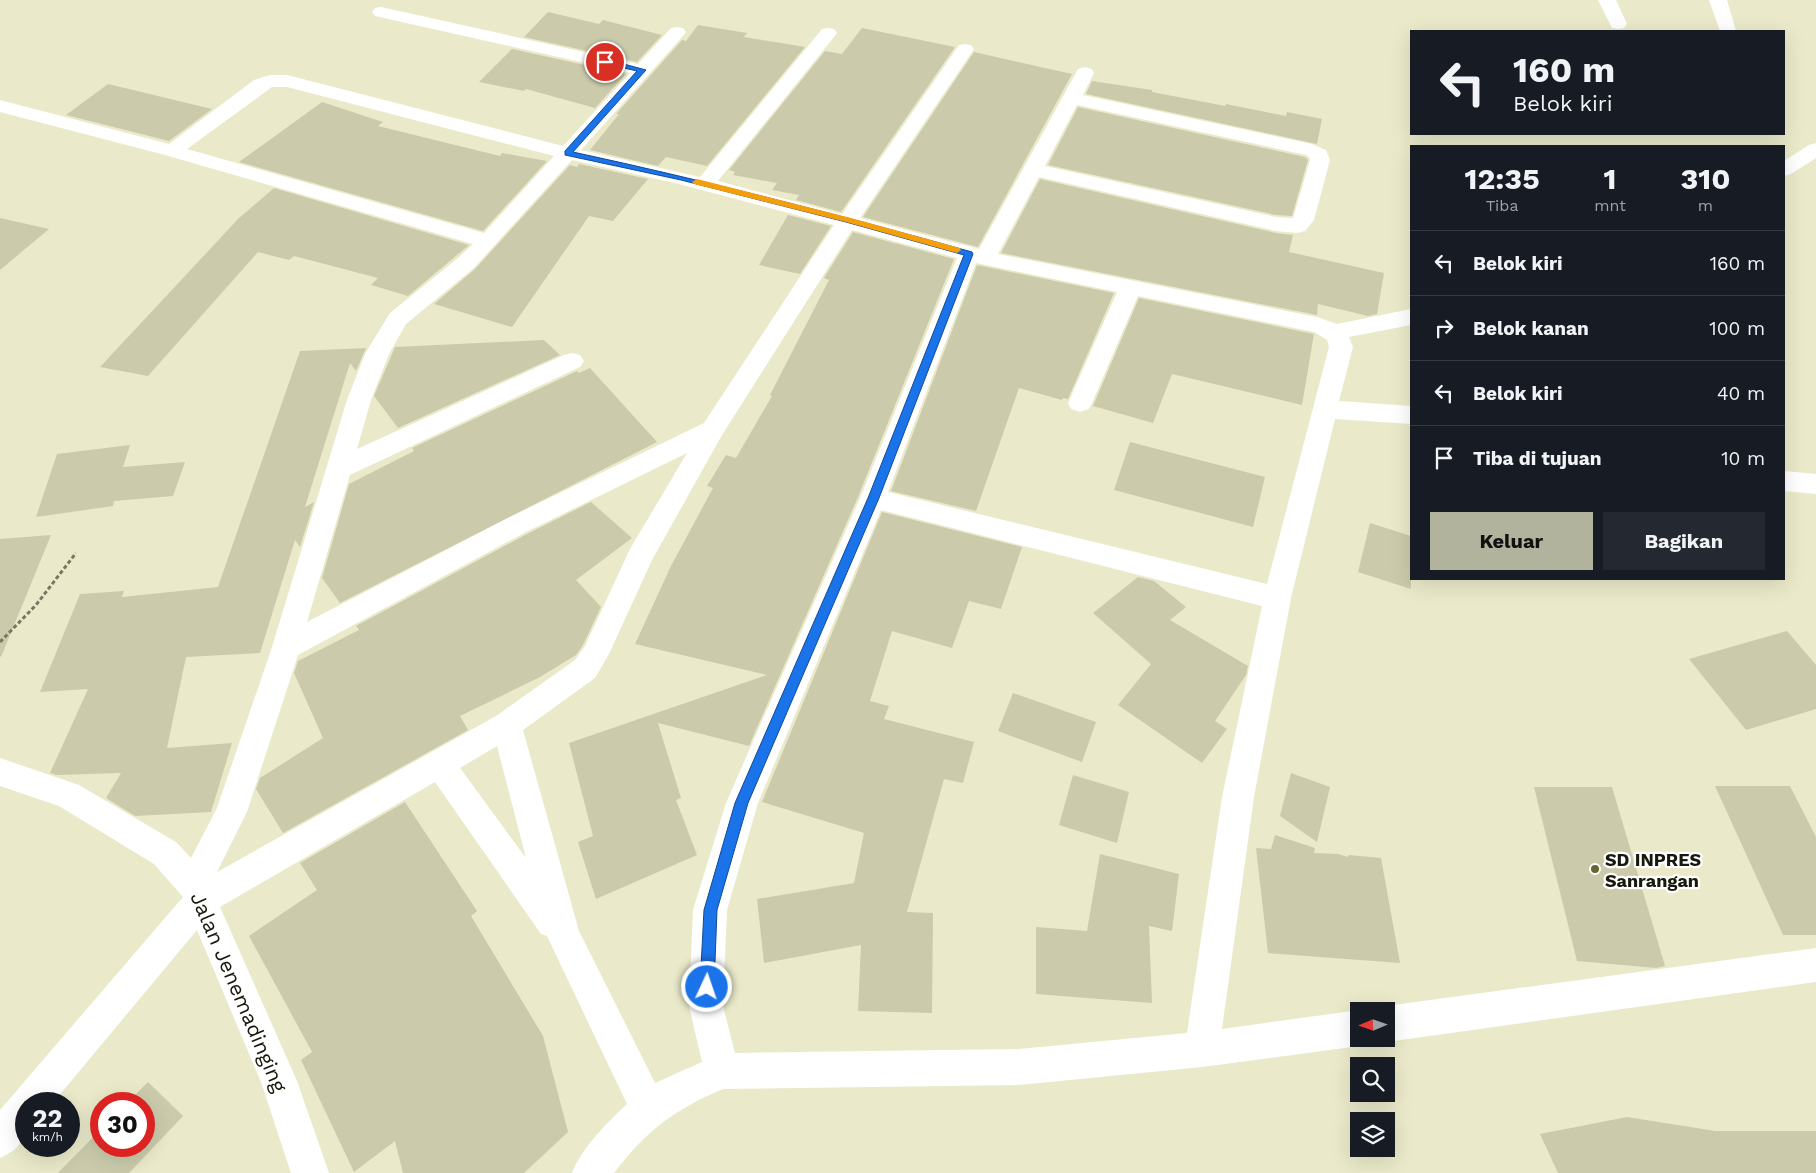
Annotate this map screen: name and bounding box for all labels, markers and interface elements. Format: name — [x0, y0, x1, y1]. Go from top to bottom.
pin — [584, 41, 626, 83]
icon: arrive — [591, 48, 619, 76]
text: 160 m — [1513, 49, 1615, 91]
icon: left — [1430, 50, 1495, 115]
text: Belok kiri — [1513, 91, 1613, 116]
text: 12:35 — [1465, 161, 1540, 196]
text: 1 — [1604, 161, 1617, 196]
text: 310 — [1680, 161, 1730, 196]
text: Tiba — [1486, 196, 1518, 215]
text: mnt — [1594, 196, 1626, 215]
text: m — [1698, 196, 1713, 215]
icon: left — [1430, 249, 1458, 277]
text: Belok kiri — [1473, 252, 1563, 275]
text: 160 m — [1710, 252, 1765, 275]
icon: right — [1430, 314, 1458, 342]
text: Belok kanan — [1473, 317, 1589, 340]
text: 100 m — [1709, 317, 1765, 340]
icon: left — [1430, 379, 1458, 407]
text: Belok kiri — [1473, 382, 1563, 405]
text: 40 m — [1717, 382, 1765, 405]
icon: arrive — [1430, 444, 1458, 472]
text: Tiba di tujuan — [1473, 447, 1602, 470]
text: 10 m — [1721, 447, 1765, 470]
button: Keluar — [1430, 512, 1593, 570]
button: Bagikan — [1603, 512, 1765, 570]
place label: SD INPRES Sanrangan — [1605, 849, 1702, 891]
marker: SD INPRES Sanrangan — [1589, 863, 1601, 875]
street label: Jalan Jenemadinging — [186, 888, 293, 1097]
position arrow — [680, 960, 732, 1012]
north arrow — [1350, 1002, 1395, 1048]
map controls — [1350, 1002, 1395, 1157]
button: search — [1350, 1057, 1395, 1102]
speed limit sign: 30 — [90, 1092, 155, 1157]
text: 22 — [33, 1104, 62, 1133]
button: layers — [1350, 1112, 1395, 1157]
text: km/h — [32, 1130, 63, 1144]

